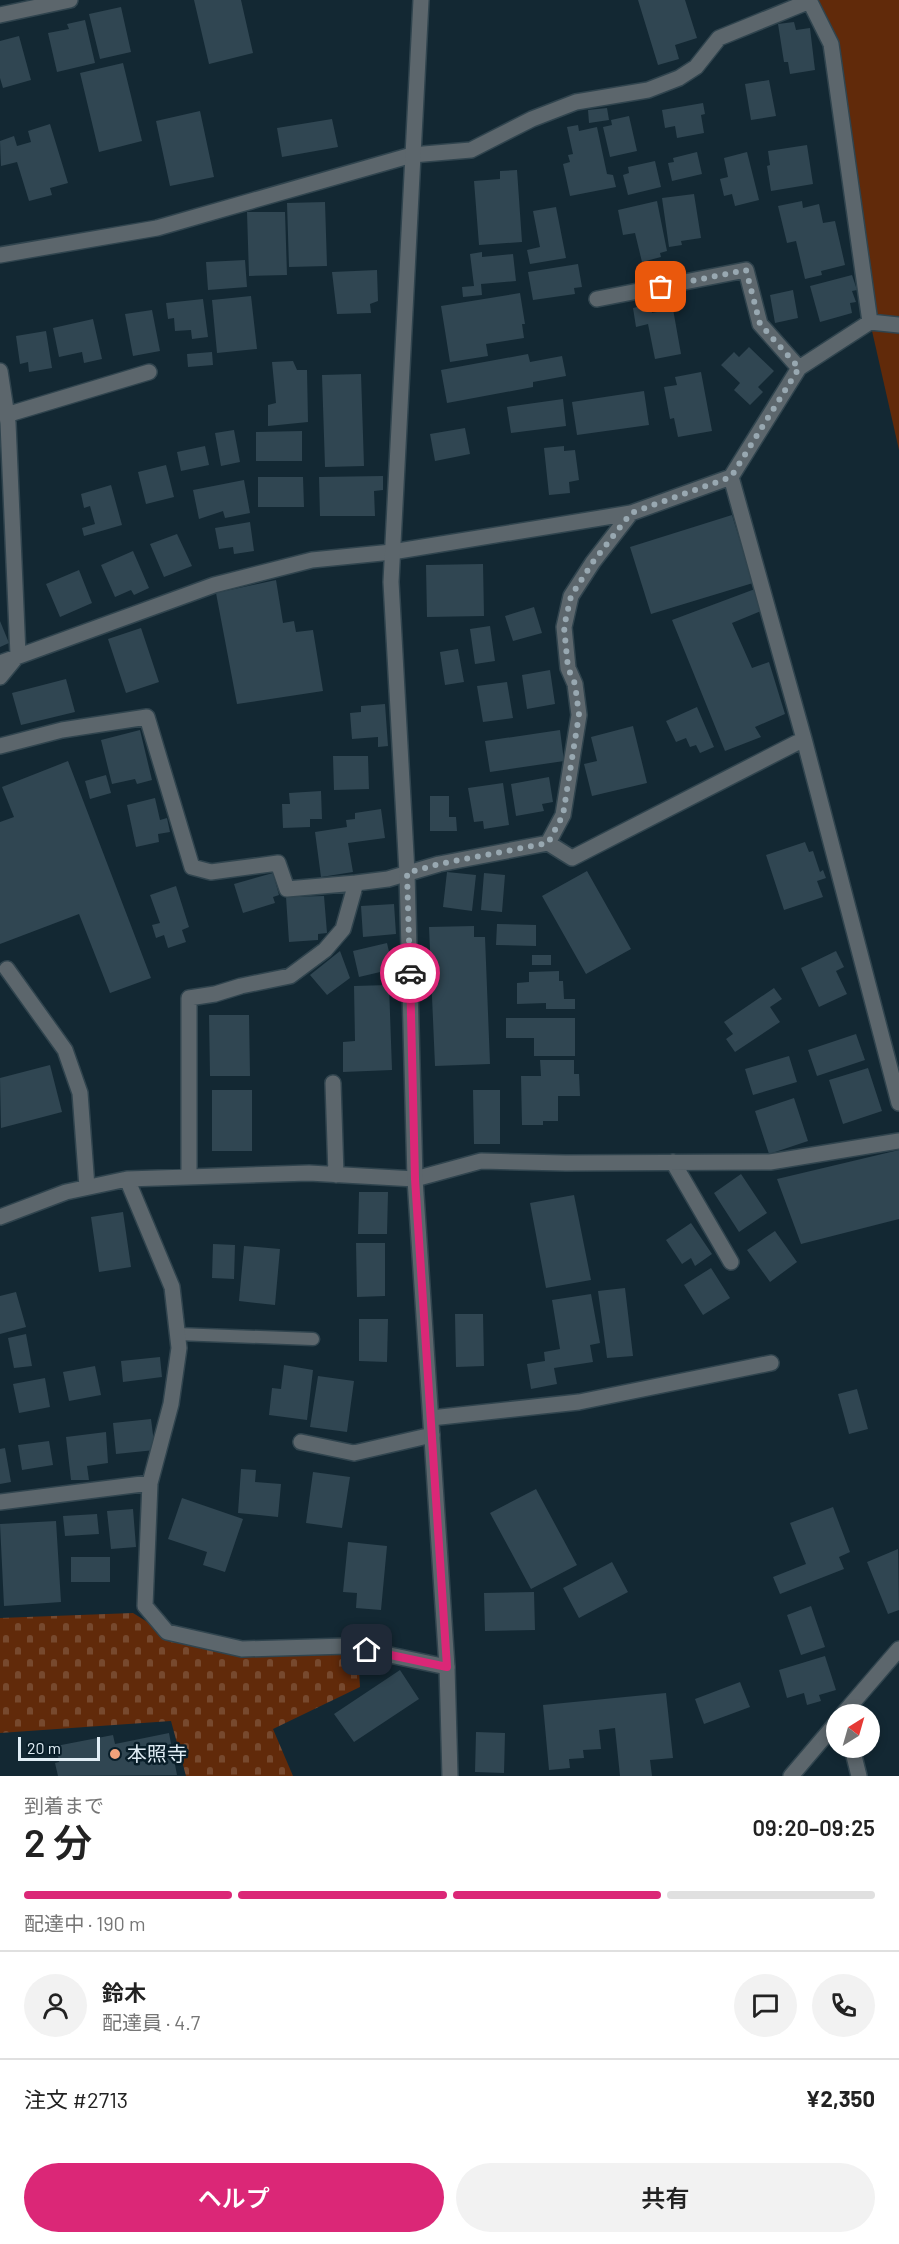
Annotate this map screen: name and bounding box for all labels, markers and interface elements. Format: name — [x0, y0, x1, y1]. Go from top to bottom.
pin — [635, 261, 686, 312]
icon: bag — [644, 270, 677, 303]
courier — [380, 943, 440, 1003]
icon: car — [394, 957, 427, 990]
pin — [341, 1624, 392, 1675]
icon: home — [350, 1633, 383, 1666]
north arrow — [826, 1704, 880, 1758]
map controls — [826, 1704, 880, 1758]
scale bar — [18, 1734, 100, 1762]
text: 20 m — [27, 1738, 61, 1757]
place label: 本照寺 — [127, 1741, 187, 1765]
marker: 本照寺 — [108, 1747, 122, 1761]
text: 到着まで — [24, 1793, 104, 1817]
text: 09:20–09:25 — [753, 1814, 875, 1840]
text: 2 分 — [24, 1818, 92, 1865]
text: 配達中 · 190 m — [24, 1911, 145, 1935]
button: person — [24, 1974, 87, 2037]
button: chat — [734, 1974, 797, 2037]
button: phone — [812, 1974, 875, 2037]
text: 鈴木 — [102, 1979, 146, 2005]
text: 配達員 · 4.7 — [102, 2010, 200, 2034]
text: ¥2,350 — [805, 2085, 875, 2111]
text: 注文 #2713 — [24, 2086, 128, 2112]
button: ヘルプ — [24, 2163, 444, 2232]
button: 共有 — [456, 2163, 875, 2232]

